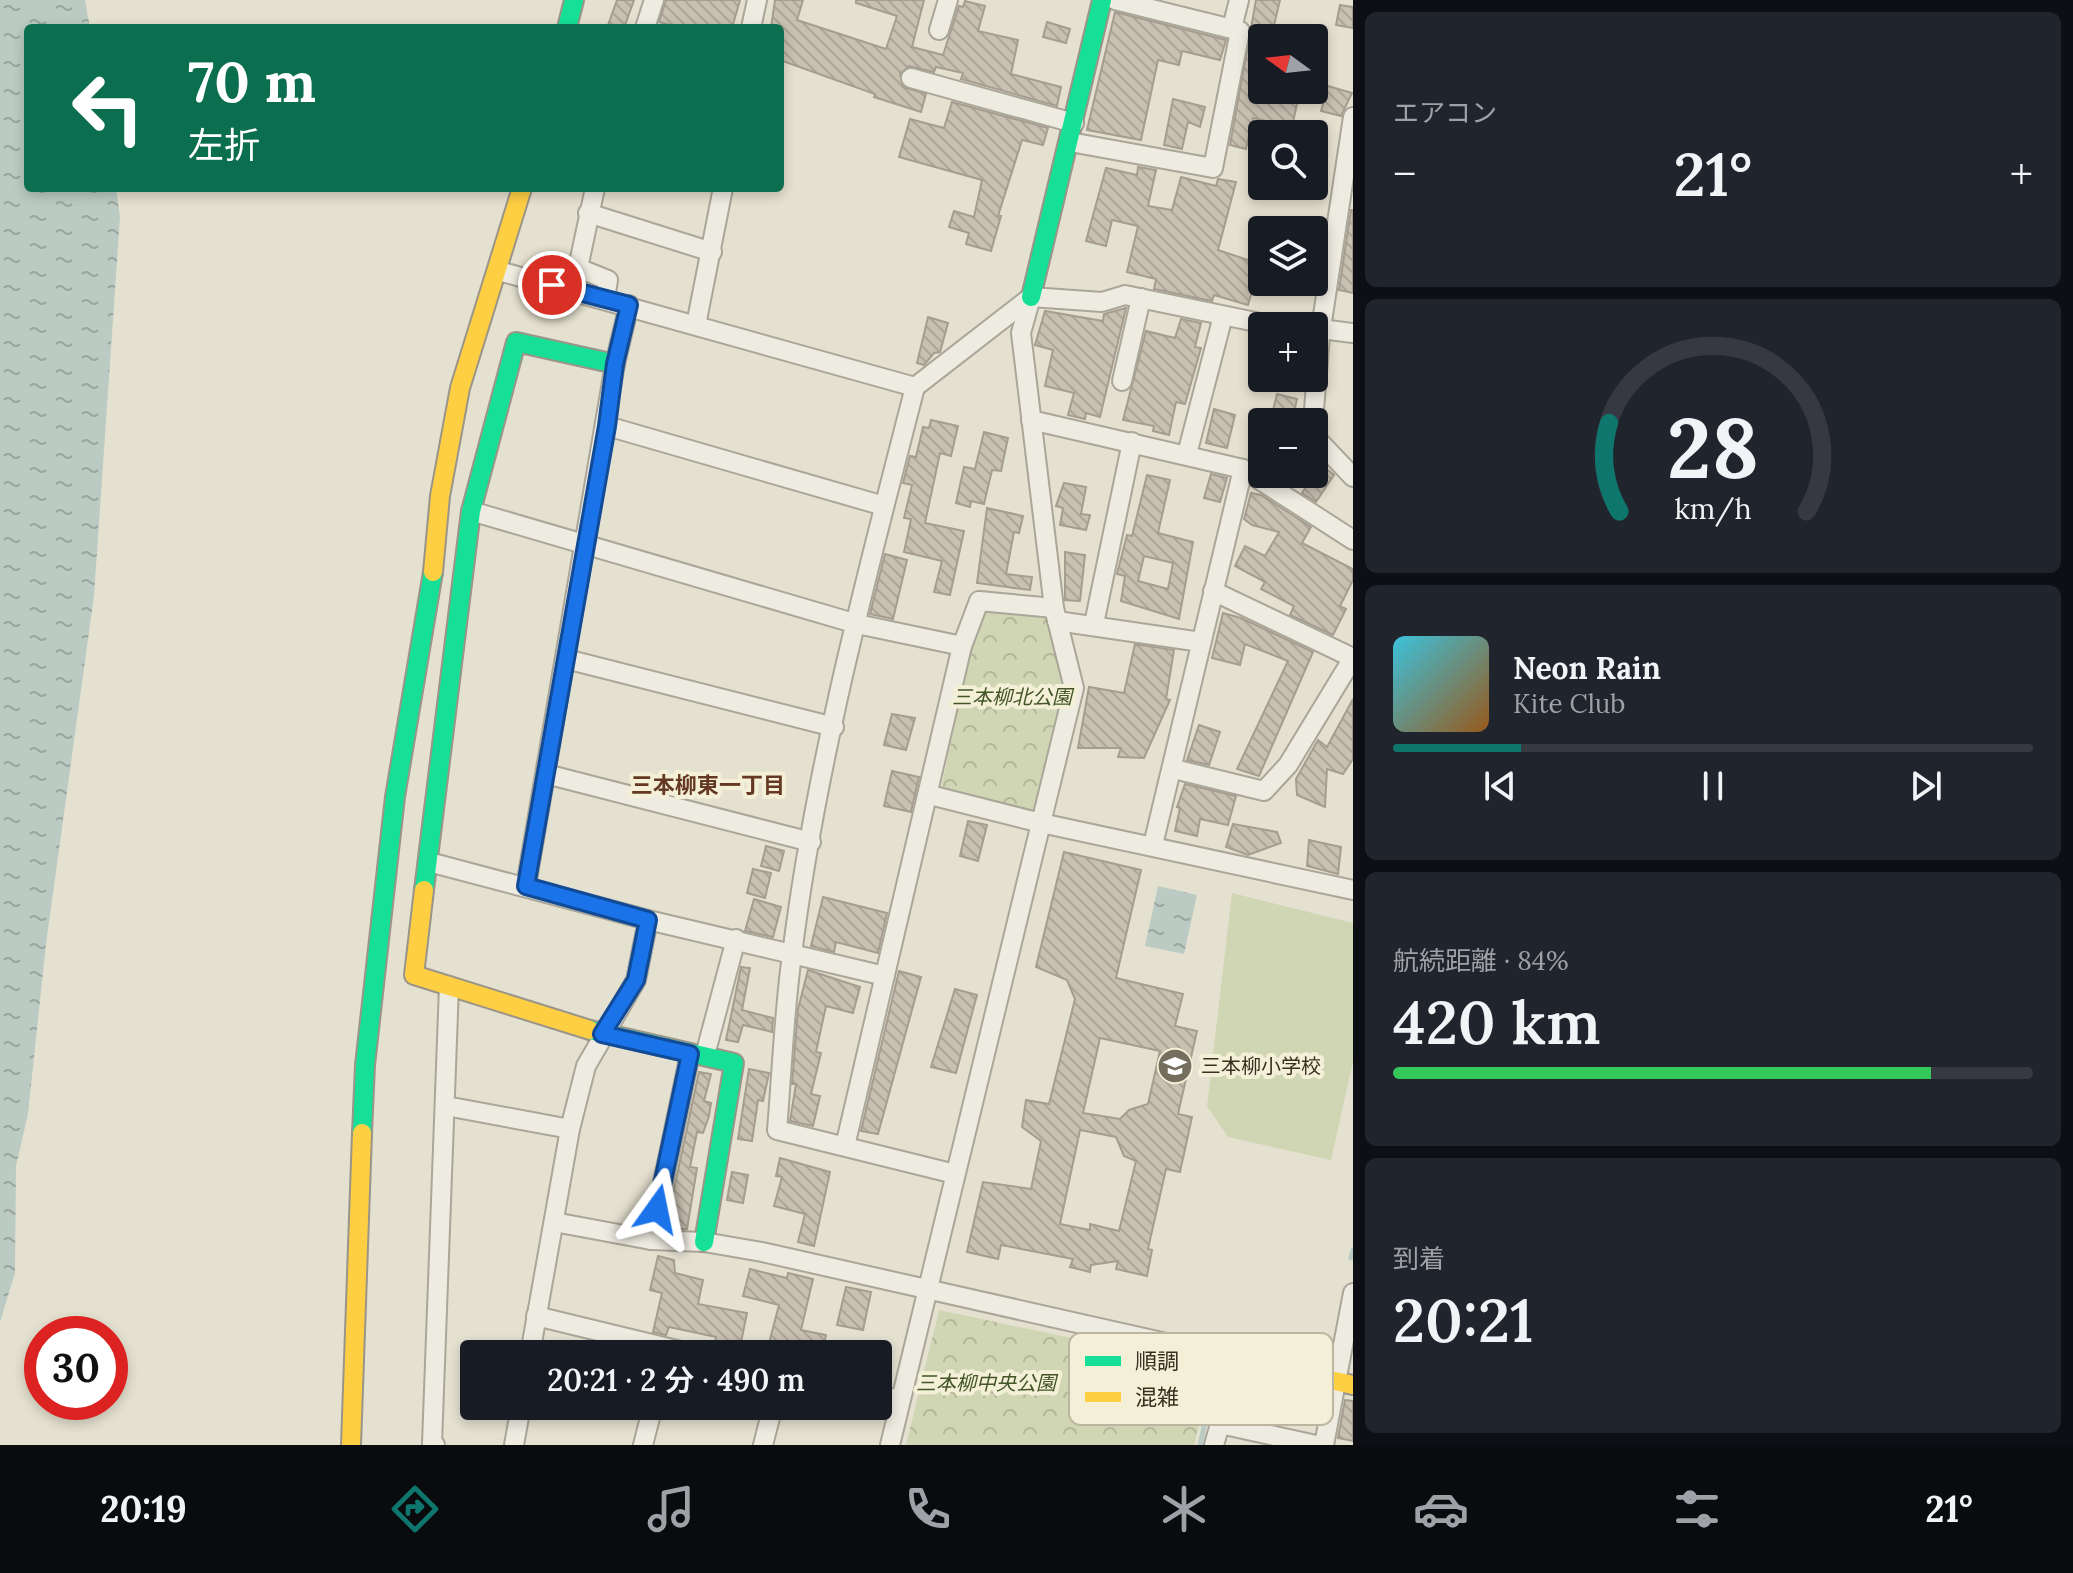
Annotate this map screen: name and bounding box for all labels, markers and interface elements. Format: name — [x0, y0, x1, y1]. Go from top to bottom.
north arrow — [1248, 24, 1328, 104]
map controls — [1248, 24, 1328, 488]
text: 70 m — [188, 46, 316, 117]
icon: left — [56, 56, 160, 160]
text: エアコン — [1393, 96, 1497, 129]
button: search — [1248, 120, 1328, 200]
text: 左折 — [188, 122, 260, 168]
text: 21° — [1674, 136, 1752, 212]
text: − — [1393, 146, 1416, 202]
text: + — [2010, 146, 2033, 202]
button: layers — [1248, 216, 1328, 296]
pin — [518, 251, 586, 319]
icon: arrive — [530, 263, 574, 307]
button: + — [1248, 312, 1328, 392]
text: 28 — [1667, 393, 1759, 500]
button: − — [1248, 408, 1328, 488]
text: km/h — [1674, 490, 1752, 527]
text: Neon Rain — [1513, 649, 1661, 687]
park label: 三本柳北公園 — [952, 684, 1075, 709]
text: Kite Club — [1513, 687, 1625, 720]
icon: previous — [1478, 764, 1522, 808]
icon: pause — [1691, 764, 1735, 808]
icon: next — [1904, 764, 1948, 808]
district label: 三本柳東一丁目 — [631, 771, 785, 799]
text: 航続距離 · 84% — [1393, 944, 1569, 977]
text: 420 km — [1393, 984, 1601, 1060]
school or university icon: 三本柳小学校 — [1156, 1047, 1194, 1085]
place label: 三本柳小学校 — [1201, 1053, 1321, 1078]
position arrow — [615, 1167, 699, 1251]
text: 到着 — [1393, 1242, 1445, 1275]
text: 20:21 — [1393, 1282, 1533, 1358]
speed limit sign: 30 — [24, 1316, 128, 1420]
legend — [1069, 1333, 1333, 1425]
text: 順調 — [1135, 1347, 1179, 1375]
text: 20:21 · 2 分 · 490 m — [547, 1361, 805, 1399]
park label: 三本柳中央公園 — [916, 1370, 1059, 1395]
text: 混雑 — [1135, 1383, 1179, 1411]
icon: directions — [387, 1481, 443, 1537]
icon: music — [643, 1481, 699, 1537]
icon: phone — [900, 1481, 956, 1537]
icon: climate — [1156, 1481, 1212, 1537]
icon: car — [1413, 1481, 1469, 1537]
icon: filters — [1669, 1481, 1725, 1537]
text: 20:19 — [100, 1486, 187, 1532]
text: 21° — [1925, 1486, 1973, 1532]

